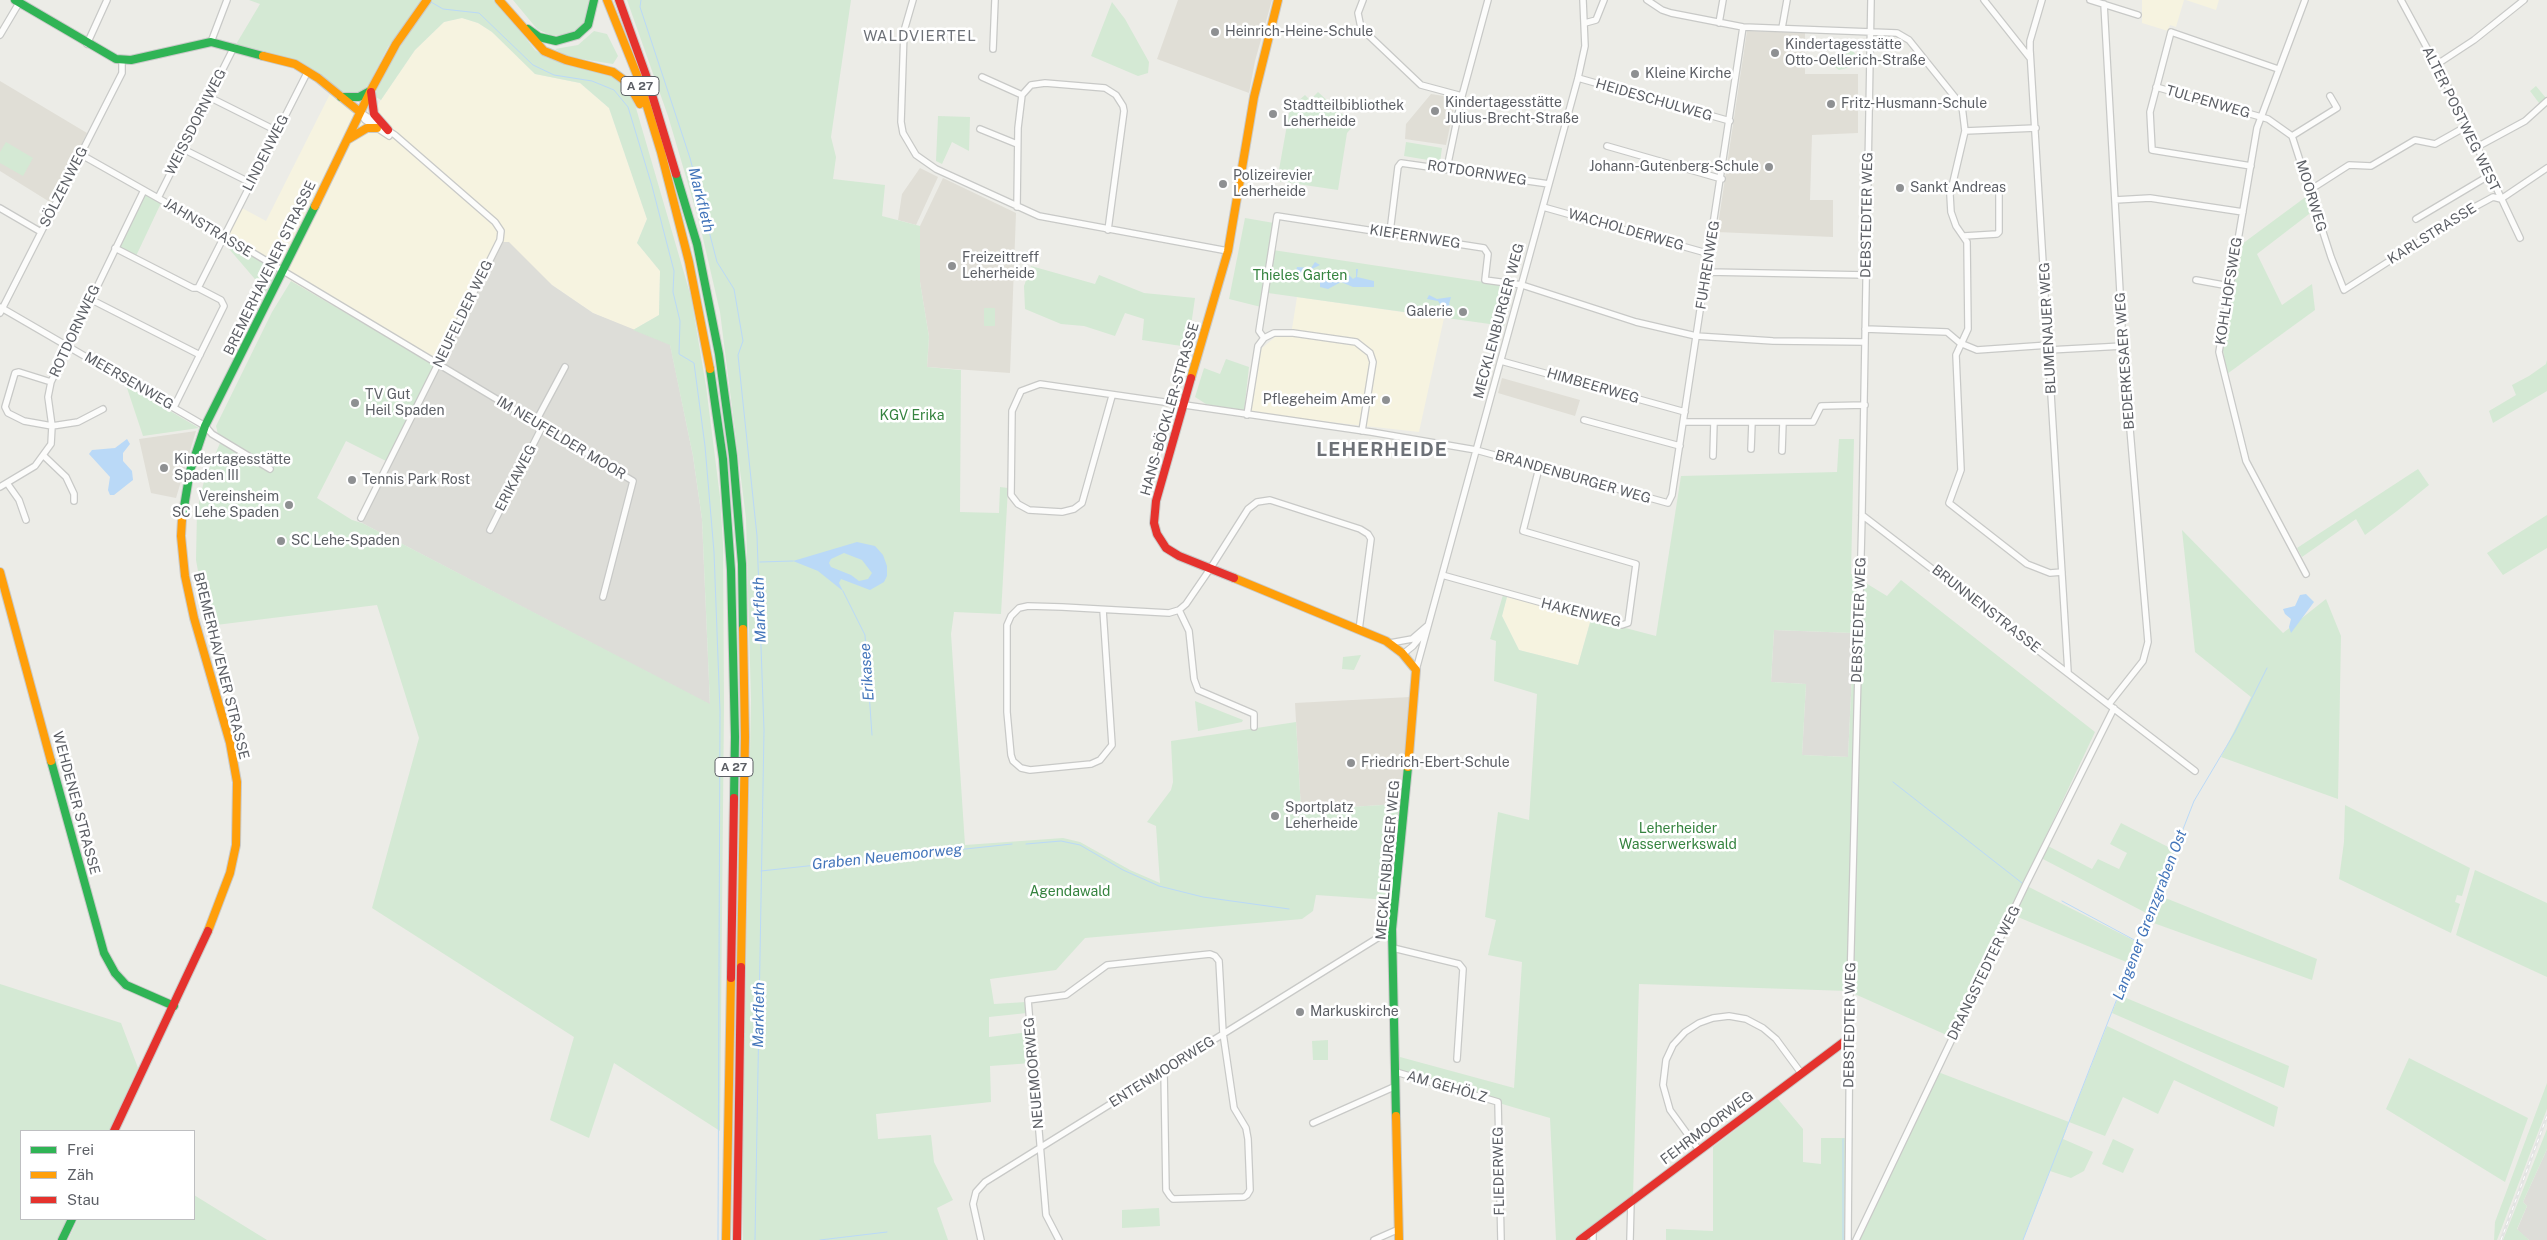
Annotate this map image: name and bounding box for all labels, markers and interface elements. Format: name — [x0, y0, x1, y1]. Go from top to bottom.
place label: Heinrich-Heine-Schule — [1225, 24, 1373, 40]
marker: Heinrich-Heine-Schule — [1209, 26, 1221, 38]
district label: WALDVIERTEL — [862, 27, 978, 45]
place label: Kindertagesstätte Otto-Oellerich-Straße — [1785, 37, 1926, 70]
street label: ALTER POSTWEG WEST — [2419, 44, 2503, 194]
marker: Kindertagesstätte Otto-Oellerich-Straße — [1769, 47, 1781, 59]
street label: WEISSDORNWEG — [162, 66, 230, 178]
place label: Kleine Kirche — [1645, 66, 1731, 82]
marker: Kleine Kirche — [1629, 68, 1641, 80]
street label: HEIDESCHULWEG — [1594, 75, 1714, 125]
road number: A 27 — [621, 76, 659, 95]
street label: TULPENWEG — [2164, 82, 2252, 122]
place label: Kindertagesstätte Julius-Brecht-Straße — [1445, 95, 1579, 128]
place label: Fritz-Husmann-Schule — [1841, 96, 1987, 112]
place label: Stadtteilbibliothek Leherheide — [1283, 98, 1404, 130]
marker: Fritz-Husmann-Schule — [1825, 98, 1837, 110]
marker: Kindertagesstätte Julius-Brecht-Straße — [1429, 105, 1441, 117]
marker: Stadtteilbibliothek Leherheide — [1267, 108, 1279, 120]
street label: LINDENWEG — [239, 112, 293, 194]
street label: SÖLZENWEG — [37, 144, 91, 230]
street label: DEBSTEDTER WEG — [1858, 152, 1876, 278]
street label: ROTDORNWEG — [1426, 157, 1528, 189]
street label: MOORWEG — [2292, 158, 2330, 234]
place label: Johann-Gutenberg-Schule — [1589, 159, 1759, 175]
marker: Johann-Gutenberg-Schule — [1763, 161, 1775, 173]
water label: Markfleth — [684, 166, 718, 234]
place label: Polizeirevier Leherheide — [1233, 168, 1313, 200]
street label: BREMERHAVENER STRASSE — [220, 178, 320, 358]
marker: Polizeirevier Leherheide — [1217, 178, 1229, 190]
place label: Sankt Andreas — [1910, 180, 2006, 196]
marker: Sankt Andreas — [1894, 182, 1906, 194]
street label: JAHNSTRASSE — [161, 195, 255, 261]
street label: KARLSTRASSE — [2384, 200, 2480, 268]
street label: WACHOLDERWEG — [1566, 205, 1686, 255]
street label: FUHRENWEG — [1693, 219, 1723, 311]
street label: KIEFERNWEG — [1368, 222, 1462, 252]
street label: KOHLHOFSWEG — [2212, 236, 2246, 346]
street label: MECKLENBURGER WEG — [1470, 241, 1528, 401]
place label: Freizeittreff Leherheide — [962, 250, 1039, 282]
street label: NEUFELDER WEG — [430, 257, 496, 371]
marker: Freizeittreff Leherheide — [946, 260, 958, 272]
street label: BLUMENAUER WEG — [2036, 262, 2060, 394]
park label: Thieles Garten — [1253, 268, 1347, 284]
street label: ROTDORNWEG — [46, 282, 104, 380]
street label: BEDERKESAER WEG — [2112, 292, 2138, 430]
place label: Galerie — [1406, 304, 1453, 320]
marker: Galerie — [1457, 306, 1469, 318]
street label: HANS-BÖCKLER-STRASSE — [1137, 320, 1203, 498]
street label: MEERSENWEG — [81, 349, 177, 413]
street label: HIMBEERWEG — [1545, 365, 1641, 407]
place label: TV Gut Heil Spaden — [365, 387, 444, 420]
place label: Pflegeheim Amer — [1263, 392, 1376, 408]
street label: IM NEUFELDER MOOR — [493, 393, 629, 483]
marker: Pflegeheim Amer — [1380, 394, 1392, 406]
marker: TV Gut Heil Spaden — [349, 397, 361, 409]
park label: KGV Erika — [879, 408, 945, 424]
district label: LEHERHEIDE — [1315, 439, 1449, 461]
street label: ERIKAWEG — [492, 442, 540, 514]
street label: BRANDENBURGER WEG — [1493, 447, 1653, 507]
place label: Kindertagesstätte Spaden III — [174, 452, 291, 484]
marker: Kindertagesstätte Spaden III — [158, 462, 170, 474]
place label: Tennis Park Rost — [362, 472, 470, 488]
marker: Tennis Park Rost — [346, 474, 358, 486]
place label: Vereinsheim SC Lehe Spaden — [172, 489, 279, 522]
marker: Vereinsheim SC Lehe Spaden — [283, 499, 295, 511]
place label: SC Lehe-Spaden — [291, 533, 400, 549]
marker: SC Lehe-Spaden — [275, 535, 287, 547]
street label: DEBSTEDTER WEG — [1848, 557, 1870, 683]
street label: BRUNNENSTRASSE — [1928, 561, 2044, 657]
street label: BREMERHAVENER STRASSE — [190, 571, 252, 761]
water label: Markfleth — [750, 577, 770, 643]
street label: HAKENWEG — [1539, 595, 1623, 631]
water label: Erikasee — [856, 643, 878, 701]
street label: WEHDENER STRASSE — [49, 729, 103, 877]
place label: Friedrich-Ebert-Schule — [1361, 755, 1510, 771]
marker: Friedrich-Ebert-Schule — [1345, 757, 1357, 769]
road number: A 27 — [715, 758, 753, 776]
street label: MECKLENBURGER WEG — [1373, 779, 1403, 941]
place label: Sportplatz Leherheide — [1285, 800, 1358, 832]
marker: Sportplatz Leherheide — [1269, 810, 1281, 822]
park label: Leherheider Wasserwerkswald — [1619, 821, 1737, 854]
water label: Langener Grenzgraben Ost — [2109, 827, 2191, 1003]
water label: Graben Neuemoorweg — [811, 840, 963, 874]
park label: Agendawald — [1030, 884, 1110, 900]
street label: DRANGSTEDTER WEG — [1944, 903, 2024, 1043]
street label: DEBSTEDTER WEG — [1841, 962, 1859, 1088]
water label: Markfleth — [749, 982, 769, 1048]
place label: Markuskirche — [1310, 1004, 1399, 1020]
marker: Markuskirche — [1294, 1006, 1306, 1018]
street label: NEUEMOORWEG — [1021, 1016, 1047, 1130]
street label: ENTENMOORWEG — [1106, 1033, 1218, 1111]
street label: AM GEHÖLZ — [1405, 1068, 1489, 1106]
street label: FEHRMOORWEG — [1657, 1088, 1757, 1168]
street label: FLIEDERWEG — [1490, 1126, 1508, 1216]
legend — [20, 1130, 195, 1220]
text: Frei — [67, 1141, 94, 1158]
text: Zäh — [67, 1166, 94, 1183]
text: Stau — [67, 1191, 100, 1208]

